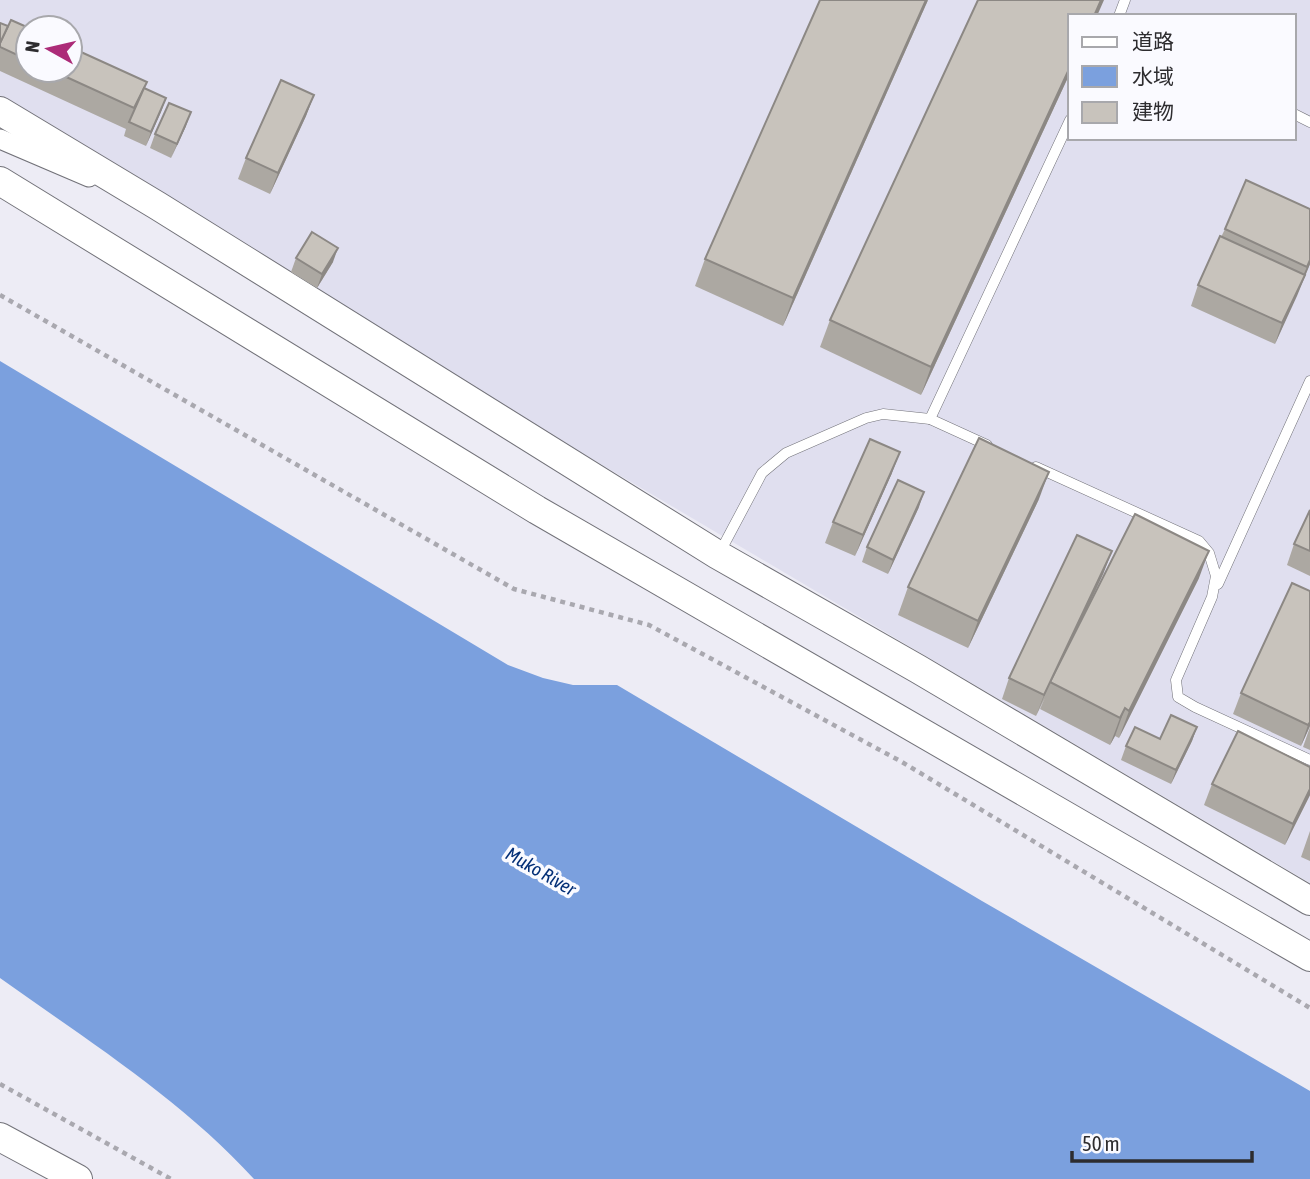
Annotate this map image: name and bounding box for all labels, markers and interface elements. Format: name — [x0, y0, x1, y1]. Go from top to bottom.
north arrow — [14, 14, 84, 84]
legend — [1068, 14, 1296, 140]
text: 道路 — [1132, 29, 1174, 53]
text: N — [20, 40, 44, 54]
text: 水域 — [1132, 64, 1174, 88]
text: 建物 — [1132, 99, 1174, 123]
water label: Muko River — [502, 842, 581, 901]
scale bar — [1072, 1120, 1252, 1164]
text: 50 m — [1082, 1131, 1120, 1155]

